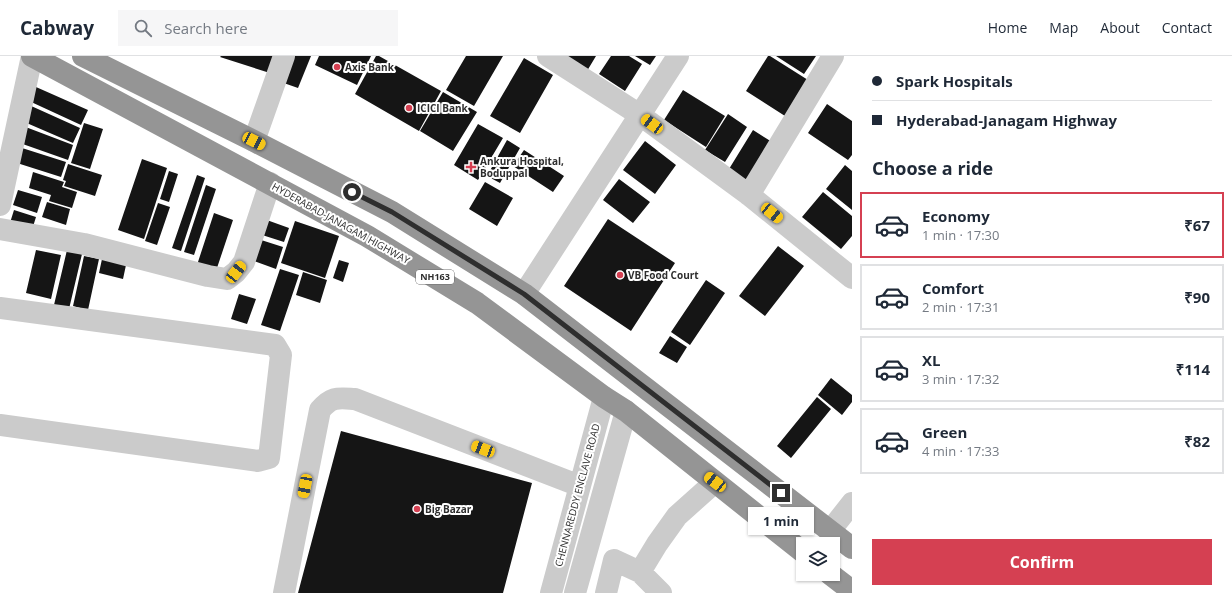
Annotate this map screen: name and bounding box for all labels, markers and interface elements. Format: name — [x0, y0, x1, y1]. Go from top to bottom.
search box — [118, 10, 398, 46]
text: Cabway — [20, 15, 94, 41]
icon: search — [132, 17, 154, 39]
text: Search here — [164, 18, 248, 38]
text: Home — [988, 18, 1027, 37]
text: Map — [1049, 18, 1078, 37]
text: About — [1100, 18, 1140, 37]
text: Contact — [1162, 18, 1212, 37]
place label: Axis Bank — [345, 60, 395, 74]
marker: Axis Bank — [332, 62, 342, 72]
text: Spark Hospitals — [896, 71, 1013, 91]
place label: ICICI Bank — [417, 101, 469, 115]
marker: ICICI Bank — [404, 103, 414, 113]
text: Hyderabad-Janagam Highway — [896, 110, 1117, 130]
car — [639, 112, 665, 136]
car — [241, 130, 267, 152]
place label: Ankura Hospital, Boduppal — [480, 154, 564, 180]
text: Choose a ride — [872, 156, 993, 180]
marker: Ankura Hospital, Boduppal — [465, 161, 477, 173]
street label: HYDERABAD-JANAGAM HIGHWAY — [270, 179, 413, 267]
route start — [343, 183, 361, 201]
car — [759, 201, 785, 225]
text: Economy — [922, 206, 990, 226]
icon: car — [874, 207, 910, 243]
text: ₹67 — [1184, 215, 1210, 235]
text: 1 min · 17:30 — [922, 226, 999, 244]
car — [224, 259, 248, 285]
place label: VB Food Court — [628, 268, 699, 282]
road number: NH163 — [416, 270, 454, 284]
marker: VB Food Court — [615, 270, 625, 280]
text: Comfort — [922, 278, 984, 298]
icon: car — [874, 279, 910, 315]
text: ₹90 — [1184, 287, 1210, 307]
text: 2 min · 17:31 — [922, 298, 999, 316]
text: XL — [922, 350, 940, 370]
icon: car — [874, 351, 910, 387]
text: ₹114 — [1176, 359, 1210, 379]
text: 3 min · 17:32 — [922, 370, 999, 388]
street label: CHENNAREDDY ENCLAVE ROAD — [551, 422, 603, 568]
text: Green — [922, 422, 967, 442]
icon: car — [874, 423, 910, 459]
text: ₹82 — [1184, 431, 1210, 451]
car — [470, 439, 496, 459]
text: 4 min · 17:33 — [922, 442, 999, 460]
car — [702, 470, 728, 494]
car — [297, 473, 313, 499]
route end — [772, 484, 790, 502]
place label: Big Bazar — [425, 502, 472, 516]
marker: Big Bazar — [412, 504, 422, 514]
callout: 1 min — [748, 507, 814, 535]
text: 1 min — [763, 512, 799, 530]
map controls — [796, 537, 840, 581]
button: layers — [796, 537, 840, 581]
button: Confirm — [872, 539, 1212, 585]

